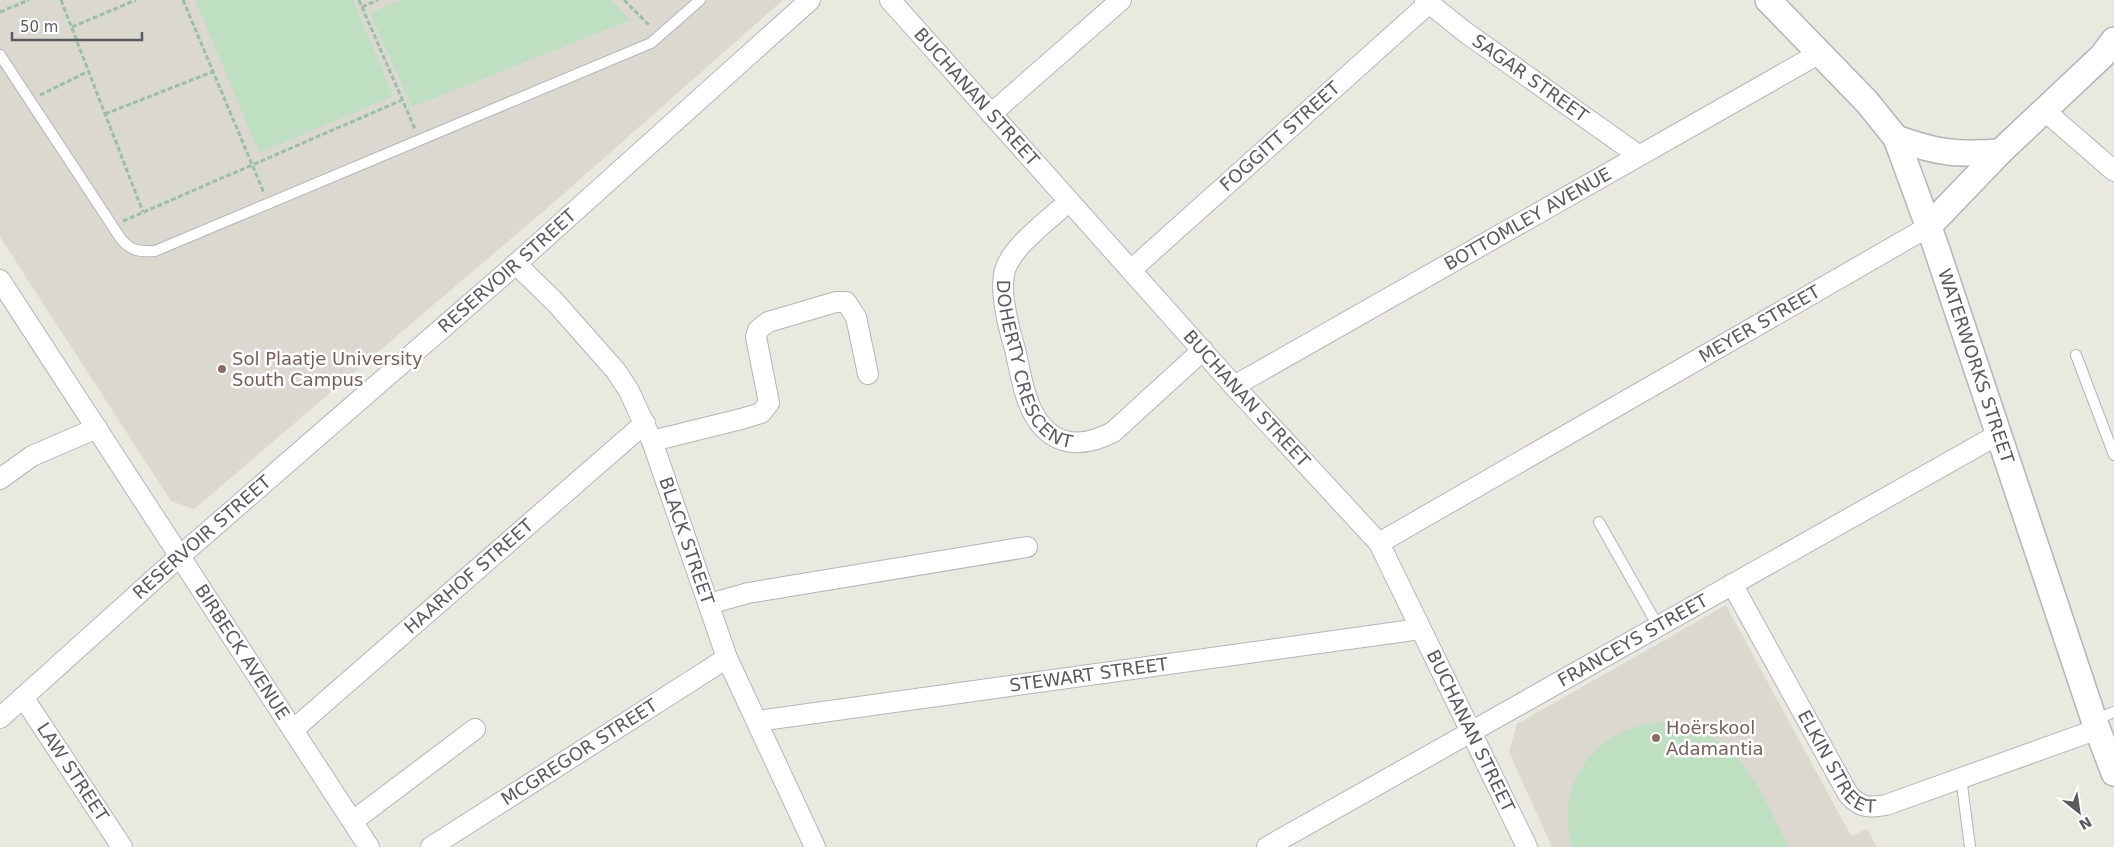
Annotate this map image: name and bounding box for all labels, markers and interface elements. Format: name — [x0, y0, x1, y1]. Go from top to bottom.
scale bar — [12, 10, 142, 42]
text: 50 m — [20, 18, 58, 36]
street label: BUCHANAN STREET — [910, 23, 1044, 171]
street label: SAGAR STREET — [1468, 30, 1593, 127]
street label: FOGGITT STREET — [1215, 76, 1345, 195]
street label: BOTTOMLEY AVENUE — [1440, 163, 1615, 274]
street label: RESERVOIR STREET — [434, 204, 581, 337]
street label: WATERWORKS STREET — [1934, 266, 2019, 467]
street label: DOHERTY CRESCENT — [993, 280, 1076, 452]
street label: MEYER STREET — [1695, 280, 1824, 367]
street label: BUCHANAN STREET — [1179, 326, 1315, 472]
place label: Sol Plaatje University South Campus — [232, 348, 423, 390]
marker: Sol Plaatje University South Campus — [216, 363, 228, 375]
street label: RESERVOIR STREET — [128, 470, 276, 603]
street label: BLACK STREET — [655, 474, 719, 608]
street label: HAARHOF STREET — [400, 514, 538, 638]
street label: BIRBECK AVENUE — [191, 580, 294, 723]
street label: FRANCEYS STREET — [1554, 589, 1712, 691]
street label: BUCHANAN STREET — [1423, 646, 1520, 816]
street label: STEWART STREET — [1008, 653, 1170, 696]
street label: MCGREGOR STREET — [497, 694, 662, 809]
street label: ELKIN STREET — [1794, 706, 1877, 817]
place label: Hoërskool Adamantia — [1666, 717, 1764, 759]
street label: LAW STREET — [33, 718, 114, 826]
marker: Hoërskool Adamantia — [1650, 732, 1662, 744]
north arrow — [2054, 787, 2104, 837]
text: N — [2076, 813, 2095, 833]

